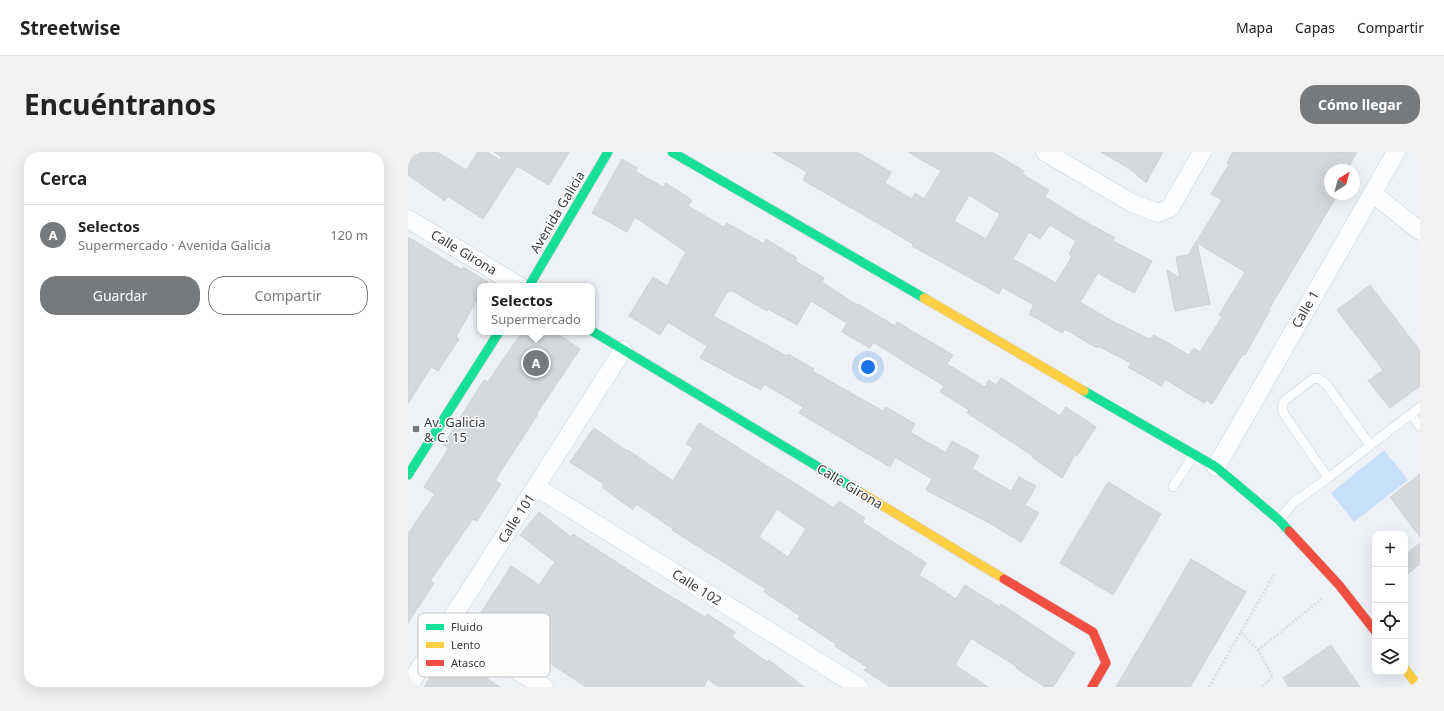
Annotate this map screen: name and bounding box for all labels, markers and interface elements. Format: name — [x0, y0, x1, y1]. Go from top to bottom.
text: Streetwise — [20, 15, 121, 41]
text: Mapa — [1236, 18, 1273, 37]
text: Capas — [1295, 18, 1335, 37]
text: Compartir — [1357, 18, 1424, 37]
text: Encuéntranos — [24, 85, 216, 123]
button: Cómo llegar — [1300, 85, 1420, 124]
north arrow — [1324, 164, 1360, 200]
text: Cerca — [40, 167, 87, 190]
street label: Avenida Galicia — [525, 168, 589, 256]
text: Selectos — [78, 216, 140, 236]
street label: Calle Girona — [428, 225, 500, 279]
text: A — [49, 226, 58, 244]
text: 120 m — [330, 226, 368, 244]
text: Supermercado · Avenida Galicia — [78, 236, 271, 254]
button: Guardar — [40, 276, 200, 315]
button: Compartir — [208, 276, 368, 315]
popup — [477, 283, 595, 335]
street label: Calle 1 — [1287, 287, 1323, 331]
text: Selectos — [491, 290, 553, 310]
text: Supermercado — [491, 310, 581, 328]
pin: A — [523, 348, 549, 378]
your location — [858, 357, 878, 377]
place label: Av. Galicia & C. 15 — [424, 413, 486, 446]
marker: Av. Galicia & C. 15 — [411, 424, 421, 434]
street label: Calle Girona — [814, 459, 886, 513]
street label: Calle 101 — [493, 490, 539, 546]
map controls — [1372, 531, 1408, 675]
button: + — [1372, 531, 1408, 567]
street label: Calle 102 — [669, 565, 725, 609]
button: − — [1372, 567, 1408, 603]
button: locate — [1372, 603, 1408, 639]
legend — [418, 613, 550, 677]
text: Fluido — [451, 619, 483, 634]
text: Lento — [451, 637, 481, 652]
button: layers — [1372, 639, 1408, 675]
text: Atasco — [451, 655, 486, 670]

